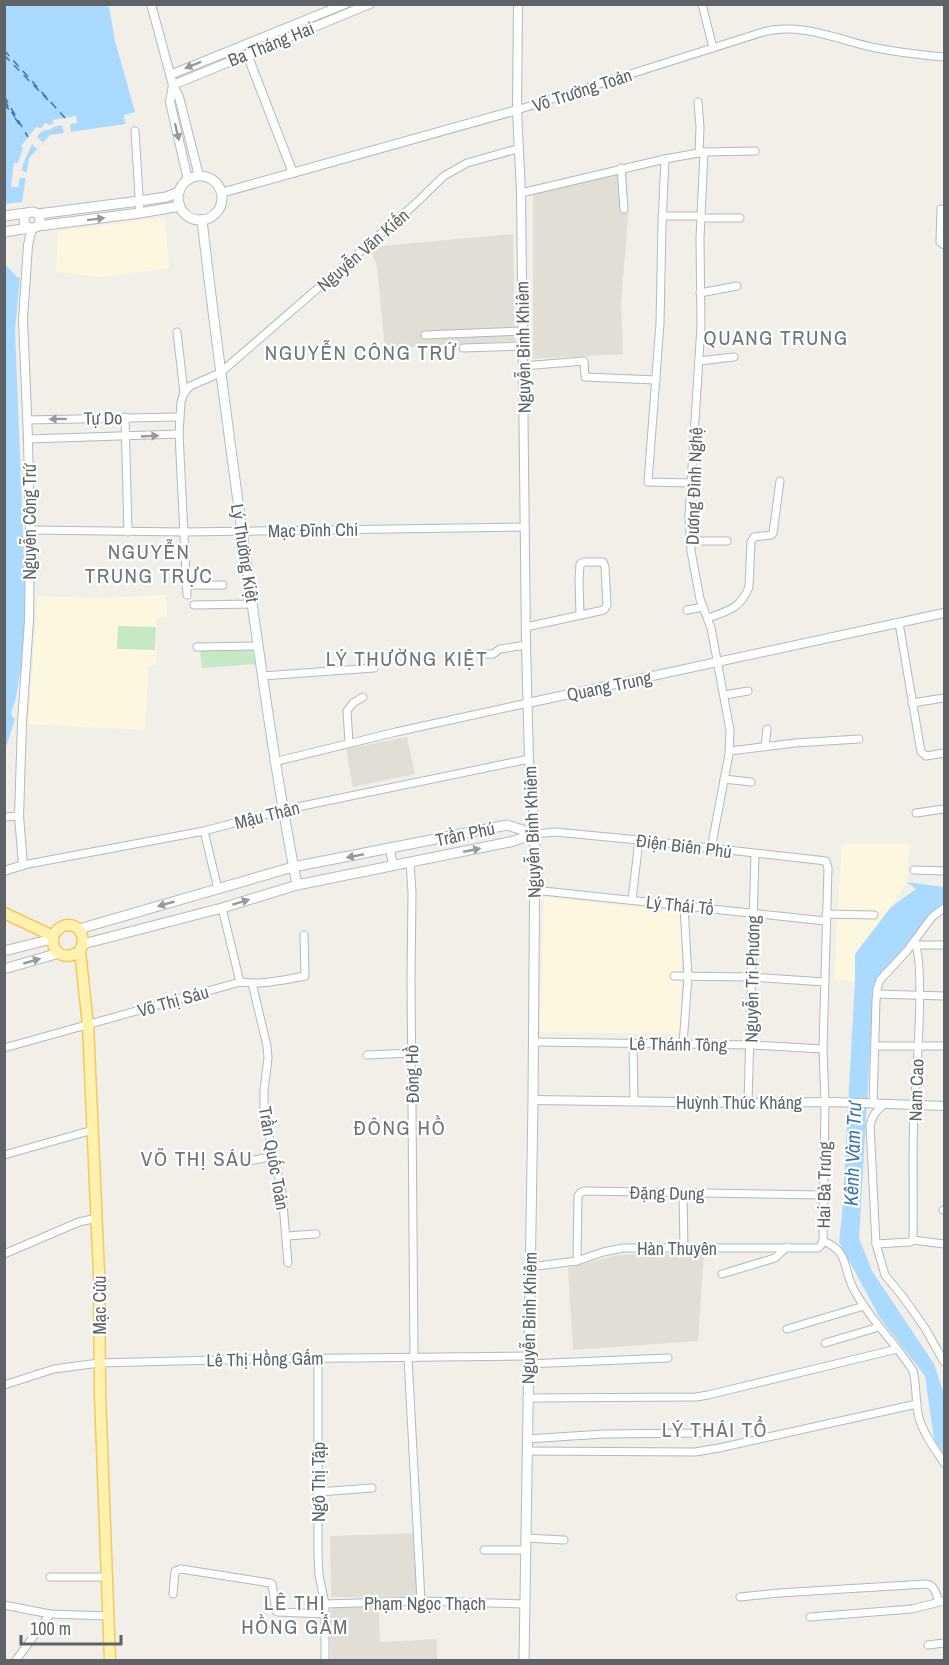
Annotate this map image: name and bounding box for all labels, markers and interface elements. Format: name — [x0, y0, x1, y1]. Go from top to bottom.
street label: Ba Tháng Hai — [224, 15, 318, 73]
one-way arrow — [184, 61, 202, 71]
street label: Võ Trường Toản — [529, 62, 635, 118]
one-way arrow — [173, 123, 182, 142]
street label: Nguyễn Văn Kiến — [312, 203, 414, 297]
one-way arrow — [87, 214, 106, 223]
street label: Nguyễn Bỉnh Khiêm — [509, 281, 537, 413]
district label: QUANG TRUNG — [703, 323, 849, 352]
district label: NGUYỄN CÔNG TRỨ — [265, 338, 457, 367]
street label: Tự Do — [83, 405, 123, 431]
one-way arrow — [48, 414, 67, 424]
street label: Dương Đình Nghệ — [679, 427, 709, 545]
one-way arrow — [140, 431, 159, 440]
street label: Nguyễn Công Trứ — [17, 463, 42, 580]
street label: Lý Thường Kiệt — [225, 502, 265, 604]
street label: Mạc Đĩnh Chi — [268, 517, 358, 543]
district label: NGUYỄN TRUNG TRỰC — [85, 537, 213, 590]
district label: LÝ THƯỜNG KIỆT — [326, 644, 488, 673]
street label: Quang Trung — [564, 665, 655, 707]
street label: Nguyễn Bỉnh Khiêm — [517, 766, 547, 898]
street label: Mậu Thân — [232, 795, 302, 835]
street label: Trần Phú — [433, 816, 497, 852]
street label: Điện Biên Phủ — [635, 828, 733, 864]
one-way arrow — [463, 845, 482, 854]
one-way arrow — [345, 852, 364, 861]
street label: Lý Thái Tổ — [645, 889, 715, 921]
one-way arrow — [232, 897, 250, 906]
one-way arrow — [157, 900, 175, 909]
street label: Nguyễn Tri Phương — [738, 914, 766, 1043]
one-way arrow — [23, 956, 41, 965]
street label: Võ Thị Sáu — [135, 979, 211, 1023]
street label: Lê Thánh Tông — [629, 1031, 728, 1057]
street label: Đông Hồ — [399, 1045, 425, 1103]
street label: Nam Cao — [902, 1058, 930, 1122]
street label: Huỳnh Thúc Kháng — [676, 1090, 803, 1115]
water label: Kênh Vàm Trư — [837, 1100, 867, 1206]
street label: Trần Quốc Toản — [253, 1104, 295, 1212]
district label: ĐÔNG HỒ — [354, 1113, 446, 1142]
street label: Hai Bà Trưng — [811, 1141, 837, 1229]
district label: VÕ THỊ SÁU — [141, 1144, 253, 1173]
street label: Đặng Dung — [629, 1180, 705, 1206]
street label: Hàn Thuyên — [637, 1236, 717, 1261]
street label: Nguyễn Bỉnh Khiêm — [515, 1252, 543, 1384]
street label: Mạc Cửu — [87, 1275, 112, 1335]
street label: Lê Thị Hồng Gấm — [206, 1345, 324, 1373]
district label: LÝ THÁI TỔ — [662, 1415, 768, 1444]
street label: Ngô Thị Tập — [306, 1442, 331, 1522]
district label: LÊ THỊ HỒNG GẤM — [241, 1588, 349, 1641]
street label: Phạm Ngọc Thạch — [364, 1591, 486, 1616]
scale bar — [21, 1608, 122, 1646]
text: 100 m — [30, 1616, 71, 1641]

